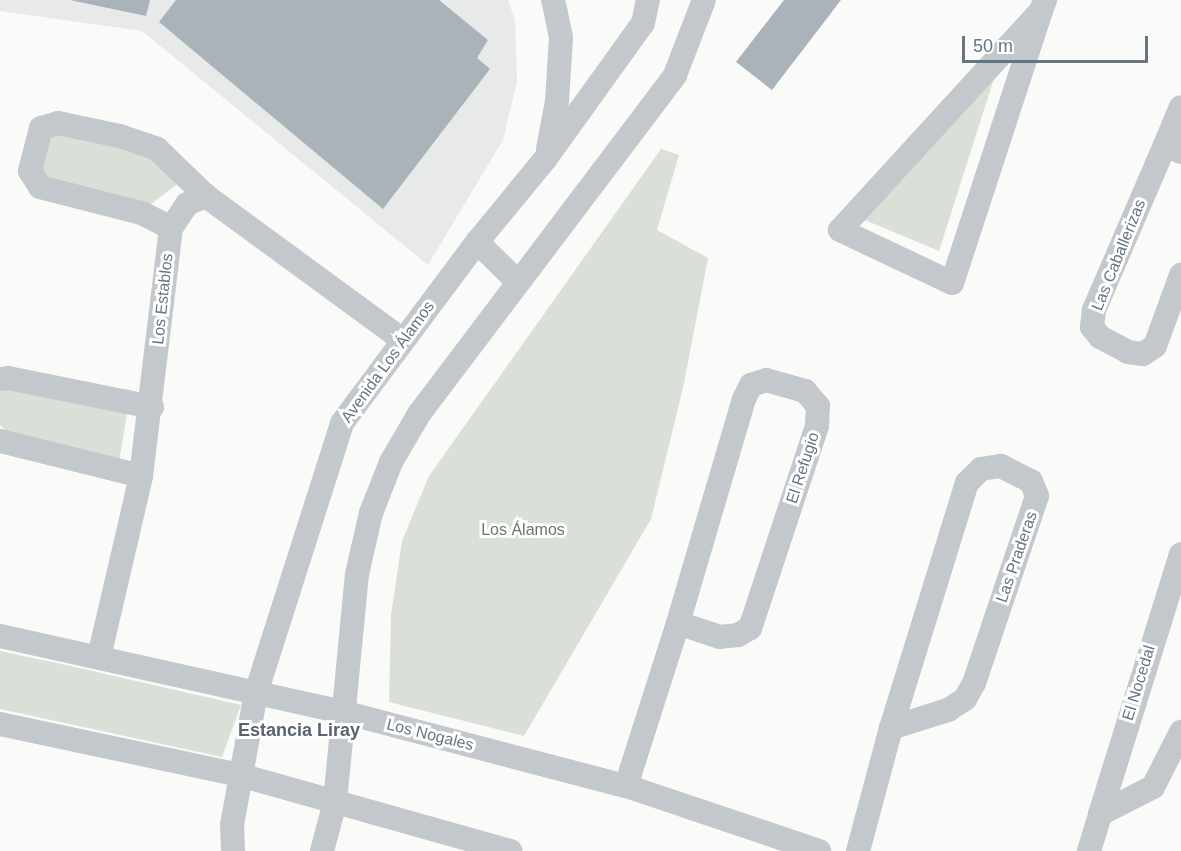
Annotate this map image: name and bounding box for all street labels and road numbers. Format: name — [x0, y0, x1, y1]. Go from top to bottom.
street label: Las Caballerizas — [1088, 197, 1150, 313]
street label: Los Establos — [149, 252, 177, 346]
street label: Avenida Los Álamos — [337, 297, 439, 427]
street label: El Refugio — [782, 430, 824, 506]
street label: Las Praderas — [992, 509, 1042, 605]
street label: El Nocedal — [1119, 643, 1159, 723]
street label: Los Nogales — [385, 715, 475, 755]

